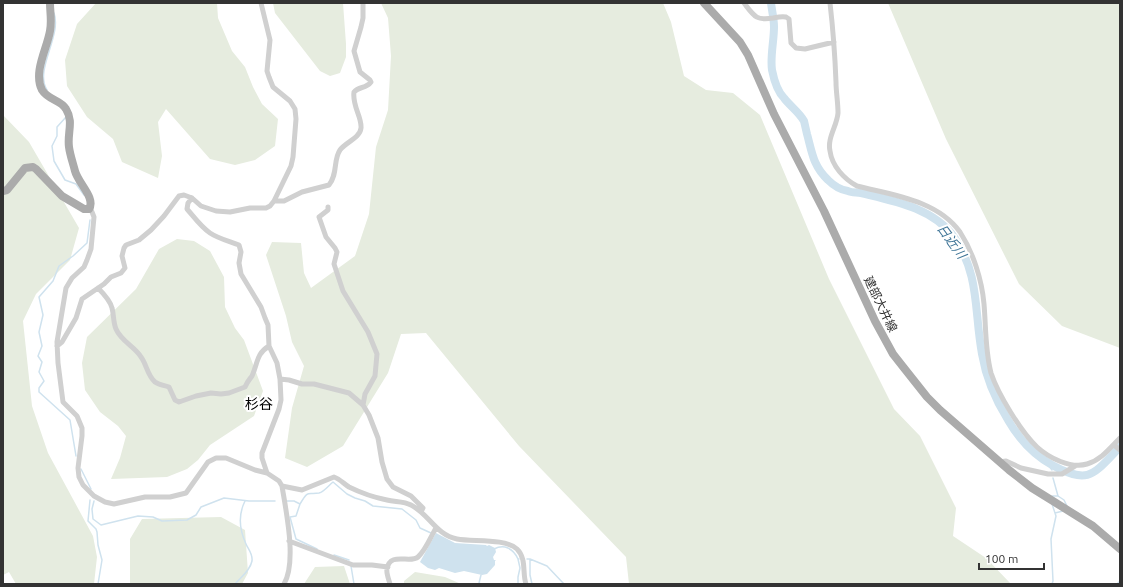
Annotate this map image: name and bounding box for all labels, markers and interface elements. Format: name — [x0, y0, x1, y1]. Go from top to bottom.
water label: 日近川 — [935, 221, 970, 263]
street label: 建部大井線 — [862, 274, 900, 334]
district label: 杉谷 — [245, 396, 273, 412]
scale bar — [979, 545, 1044, 571]
text: 100 m — [985, 552, 1018, 565]

